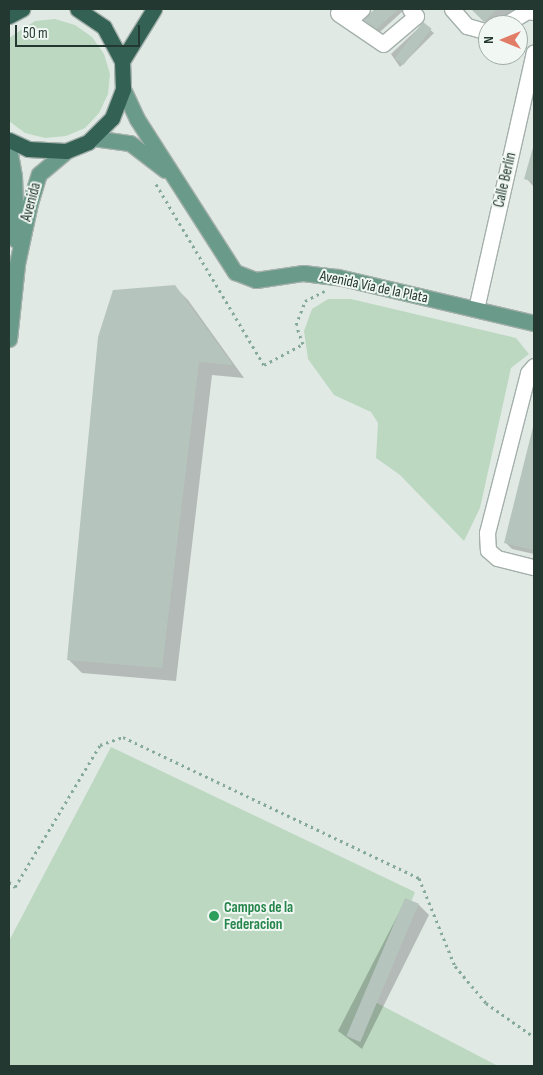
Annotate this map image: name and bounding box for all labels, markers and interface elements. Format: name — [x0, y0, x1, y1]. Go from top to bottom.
scale bar — [18, 15, 142, 47]
north arrow — [478, 15, 528, 65]
text: 50 m — [23, 24, 48, 43]
text: N — [480, 36, 497, 44]
street label: Calle Berlín — [490, 151, 520, 209]
street label: Avenida — [17, 181, 45, 223]
street label: Avenida Vía de la Plata — [318, 267, 430, 307]
place label: Campos de la Federacion — [224, 898, 293, 933]
marker: Campos de la Federacion — [208, 910, 220, 922]

